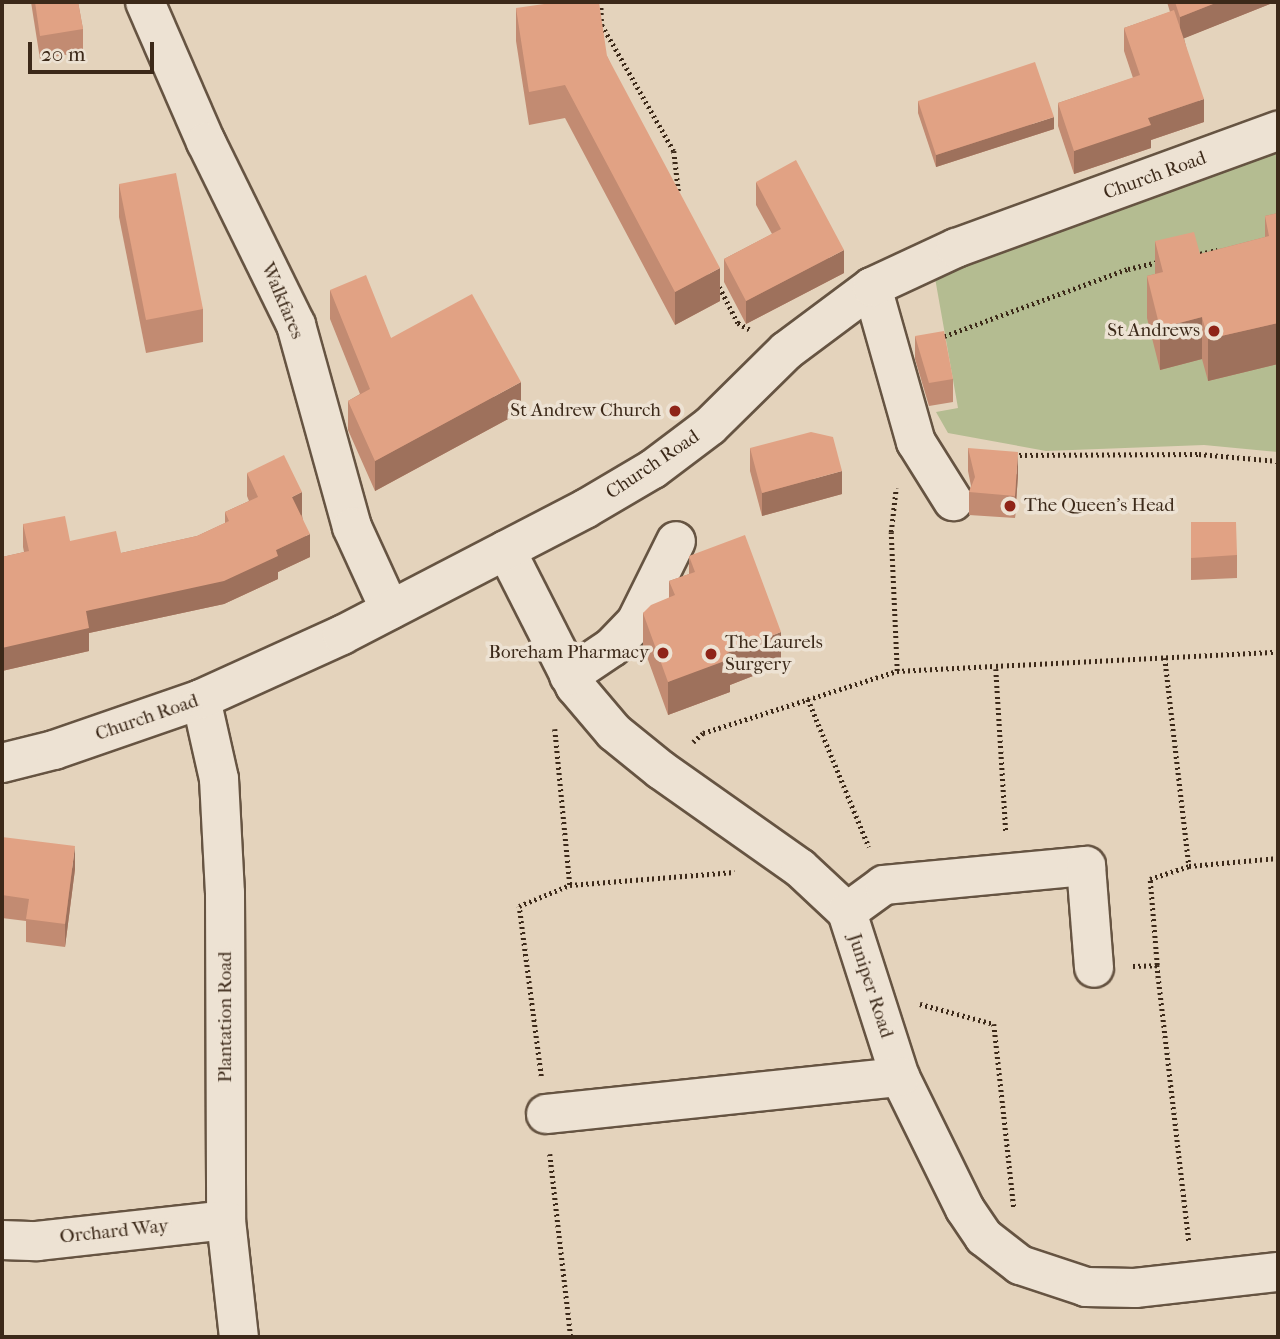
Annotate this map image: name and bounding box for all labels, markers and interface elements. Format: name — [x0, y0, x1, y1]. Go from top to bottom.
scale bar — [32, 28, 158, 72]
text: 20 m — [41, 42, 85, 66]
street label: Church Road — [1101, 147, 1209, 205]
street label: Walkfares — [256, 259, 308, 343]
place label: St Andrews — [1107, 320, 1200, 342]
marker: St Andrews — [1206, 323, 1222, 339]
place label: St Andrew Church — [510, 400, 661, 422]
marker: St Andrew Church — [667, 403, 683, 419]
street label: Church Road — [602, 426, 704, 504]
place label: The Queen's Head — [1024, 495, 1175, 517]
marker: The Queen's Head — [1002, 498, 1018, 514]
place label: The Laurels Surgery — [725, 632, 823, 676]
place label: Boreham Pharmacy — [489, 642, 649, 664]
marker: Boreham Pharmacy — [655, 645, 671, 661]
marker: The Laurels Surgery — [703, 646, 719, 662]
street label: Church Road — [93, 690, 201, 746]
street label: Juniper Road — [842, 931, 898, 1041]
street label: Plantation Road — [215, 951, 237, 1083]
street label: Orchard Way — [59, 1215, 169, 1249]

